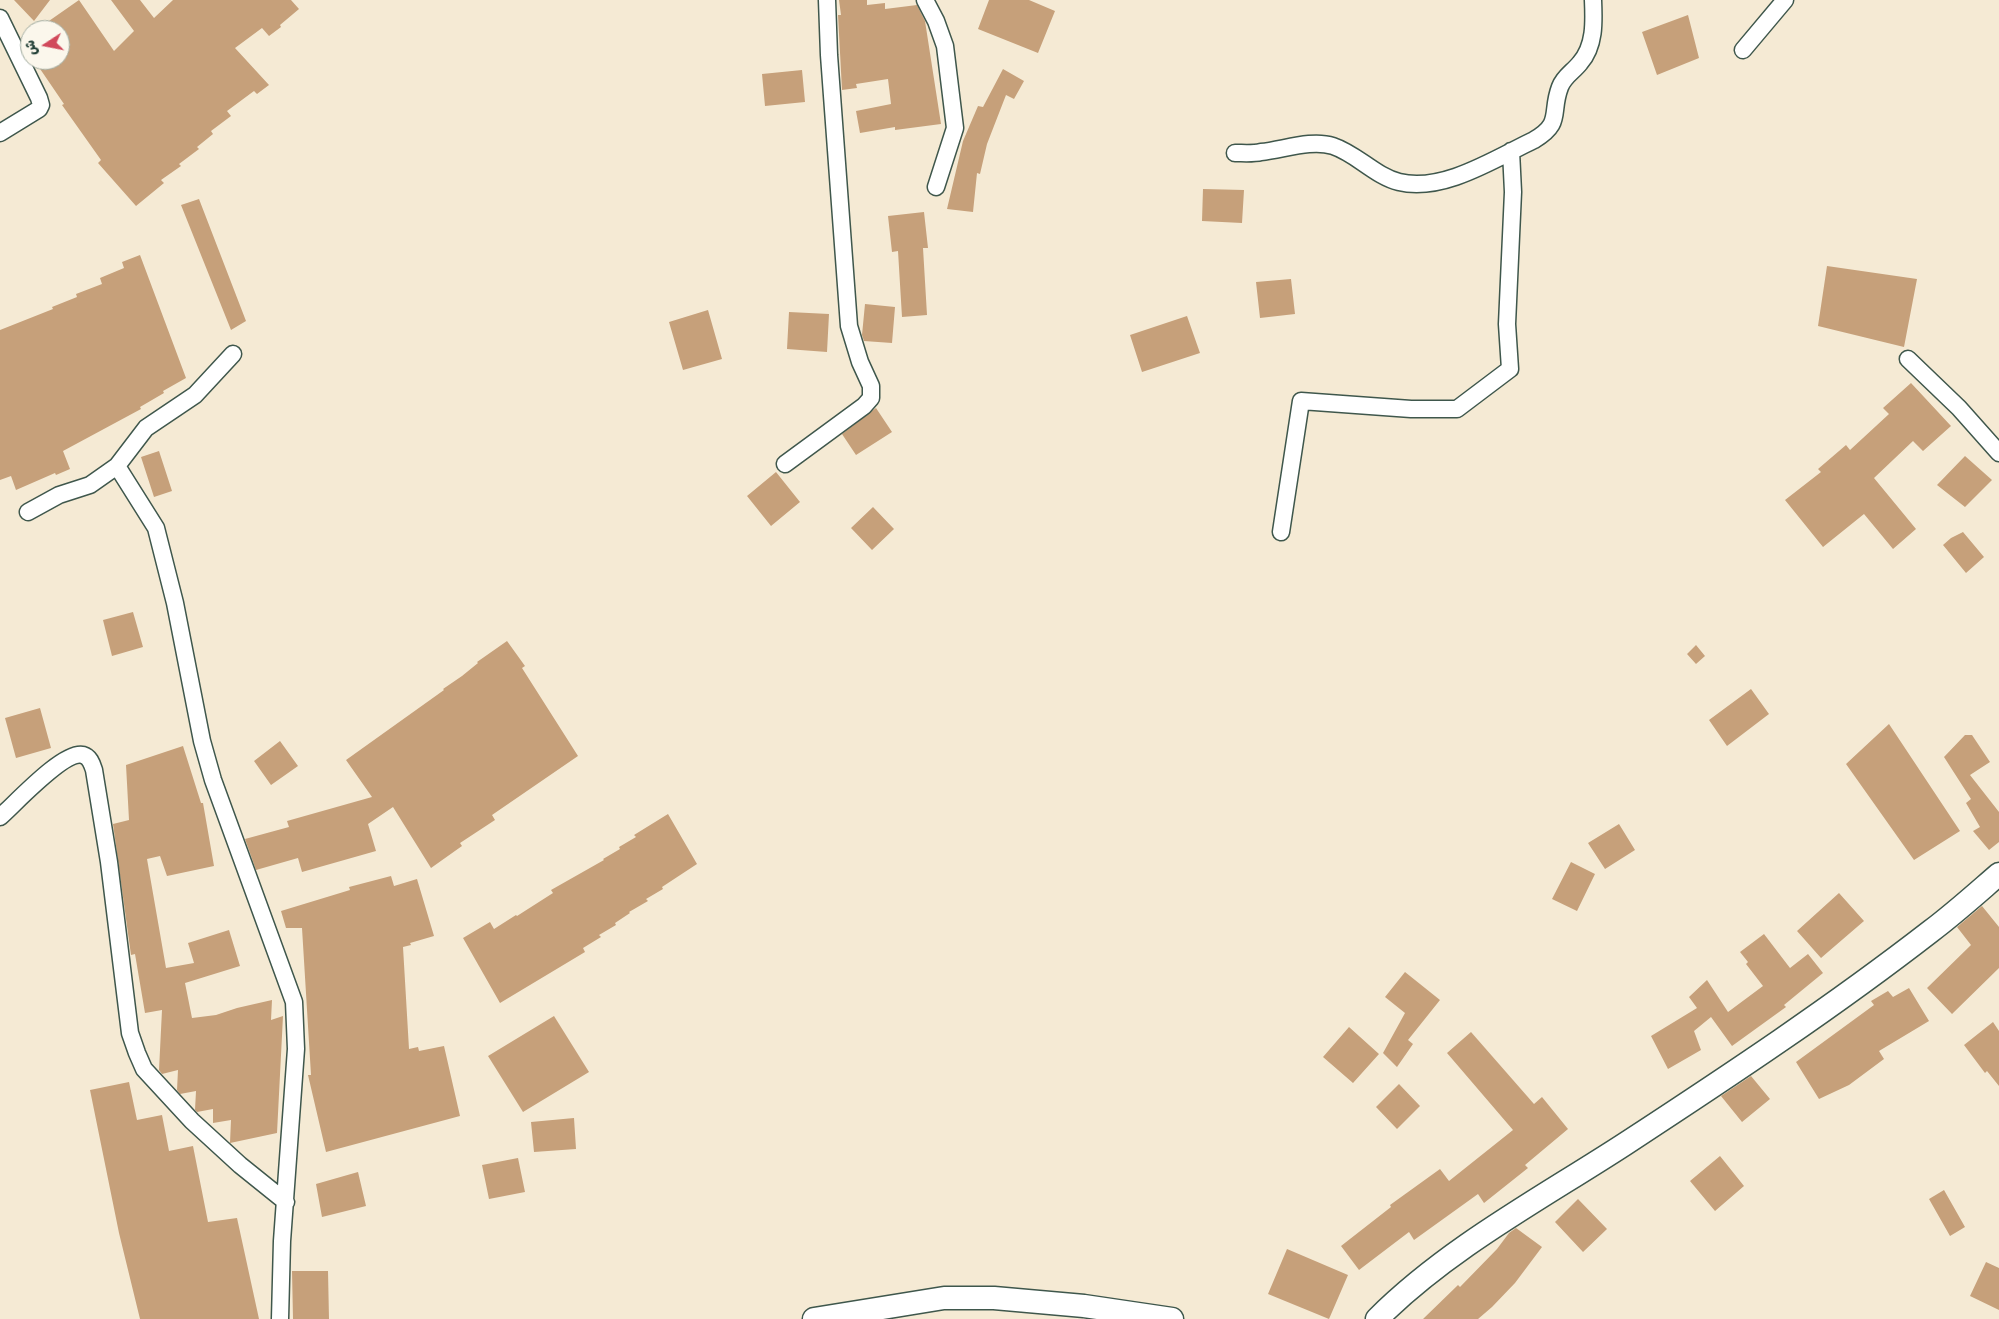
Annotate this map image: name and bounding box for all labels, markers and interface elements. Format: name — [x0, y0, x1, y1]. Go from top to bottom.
north arrow — [20, 20, 70, 70]
text: ش — [19, 38, 44, 57]

